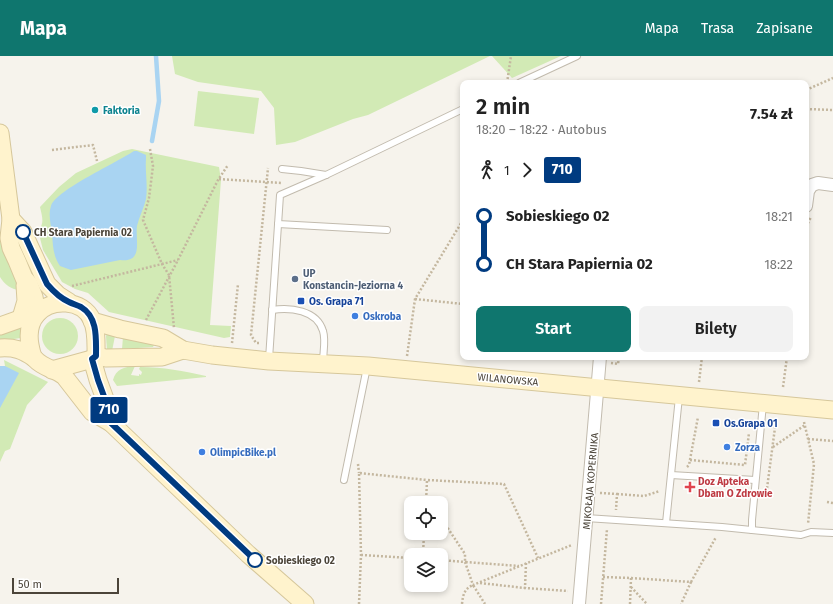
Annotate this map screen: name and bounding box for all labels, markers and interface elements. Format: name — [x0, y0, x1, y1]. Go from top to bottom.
text: Mapa — [20, 17, 67, 40]
text: Mapa — [645, 20, 679, 37]
text: Trasa — [701, 20, 734, 37]
text: Zapisane — [756, 20, 813, 37]
text: 2 min — [476, 93, 530, 120]
marker: Faktoria — [90, 105, 100, 115]
place label: Faktoria — [103, 105, 141, 117]
text: 7.54 zł — [750, 105, 793, 123]
text: 18:20 – 18:22 · Autobus — [476, 122, 607, 137]
icon: walk — [476, 159, 498, 181]
icon: forward — [516, 159, 538, 181]
text: 710 — [552, 161, 573, 178]
text: 1 — [504, 163, 510, 178]
text: Sobieskiego 02 — [506, 207, 609, 225]
text: 18:21 — [765, 209, 793, 224]
marker: CH Stara Papiernia 02 — [15, 224, 31, 240]
place label: CH Stara Papiernia 02 — [34, 227, 132, 239]
text: CH Stara Papiernia 02 — [506, 255, 653, 273]
text: 18:22 — [764, 257, 793, 272]
place label: UP Konstancin-Jeziorna 4 — [303, 268, 403, 292]
marker: UP Konstancin-Jeziorna 4 — [290, 274, 300, 284]
marker: Os. Grapa 71 — [296, 296, 306, 306]
place label: Os. Grapa 71 — [309, 296, 364, 308]
button: Start — [476, 306, 631, 352]
button: Bilety — [639, 306, 793, 352]
marker: Oskroba — [350, 311, 360, 321]
place label: Oskroba — [363, 311, 402, 323]
street label: WILANOWSKA — [477, 371, 539, 389]
line badge: 710 — [86, 397, 132, 423]
text: 710 — [98, 401, 120, 418]
marker: Os.Grapa 01 — [711, 418, 721, 428]
place label: Os.Grapa 01 — [724, 418, 778, 430]
street label: MIKOŁAJA KOPERNIKA — [581, 432, 601, 530]
marker: Zorza — [722, 442, 732, 452]
place label: Zorza — [735, 442, 760, 454]
marker: OlimpicBike.pl — [197, 447, 207, 457]
place label: OlimpicBike.pl — [210, 447, 276, 459]
place label: Doz Apteka Dbam O Zdrowie — [698, 476, 773, 500]
marker: Doz Apteka Dbam O Zdrowie — [685, 482, 695, 492]
map controls — [404, 496, 448, 592]
button: locate — [404, 496, 448, 540]
button: layers — [404, 548, 448, 592]
marker: Sobieskiego 02 — [247, 552, 263, 568]
place label: Sobieskiego 02 — [266, 555, 335, 567]
scale bar — [12, 576, 119, 595]
text: 50 m — [18, 578, 42, 591]

